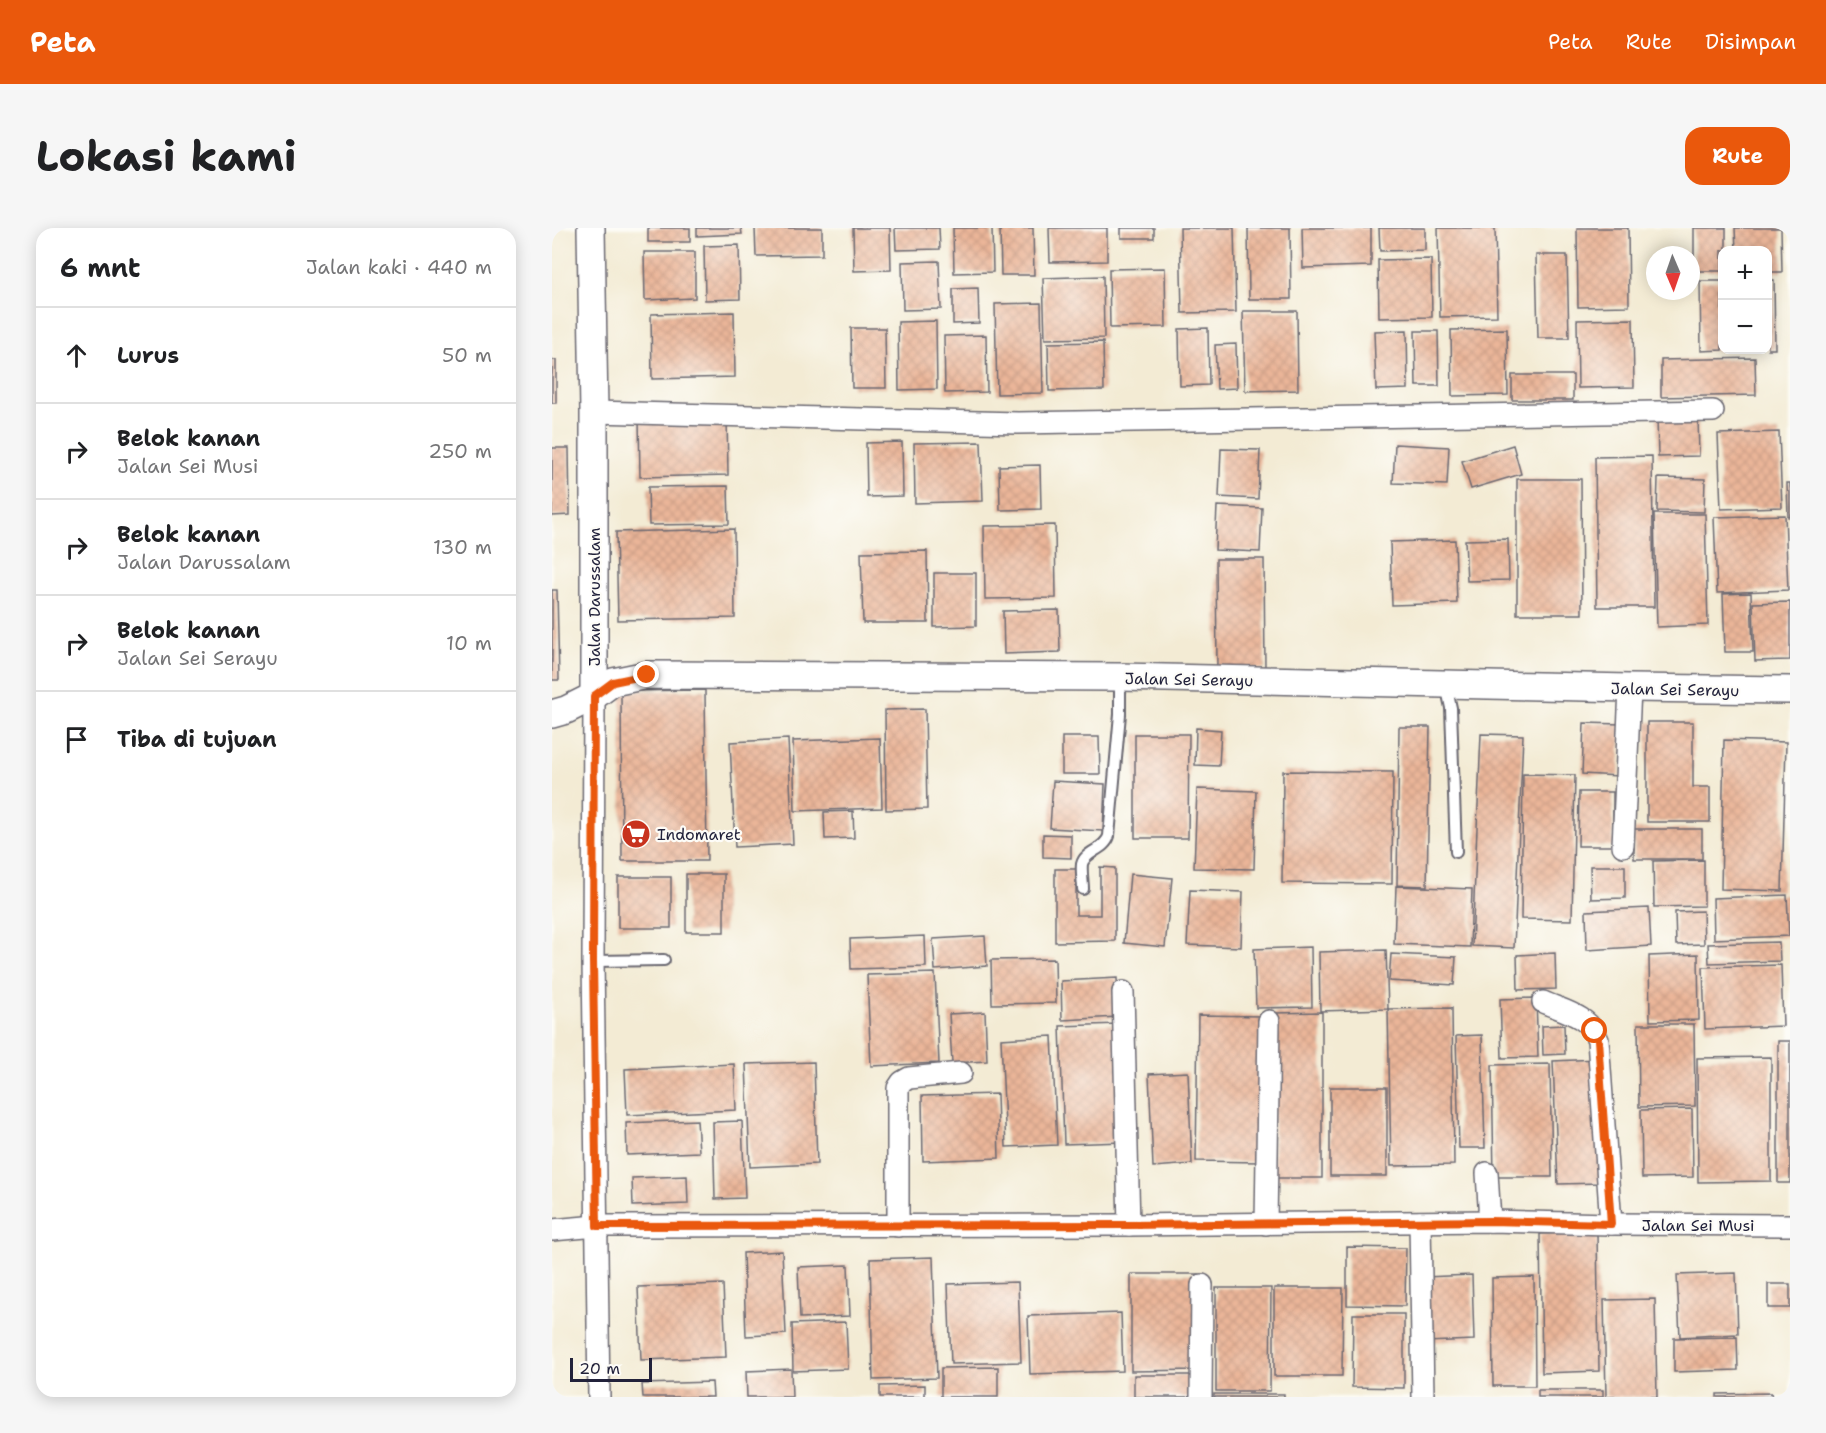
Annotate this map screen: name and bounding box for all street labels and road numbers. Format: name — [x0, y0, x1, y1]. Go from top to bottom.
street label: Jalan Darussalam — [584, 527, 605, 667]
street label: Jalan Sei Serayu — [1124, 668, 1254, 691]
street label: Jalan Sei Serayu — [1610, 678, 1740, 701]
street label: Jalan Sei Musi — [1641, 1215, 1755, 1236]

